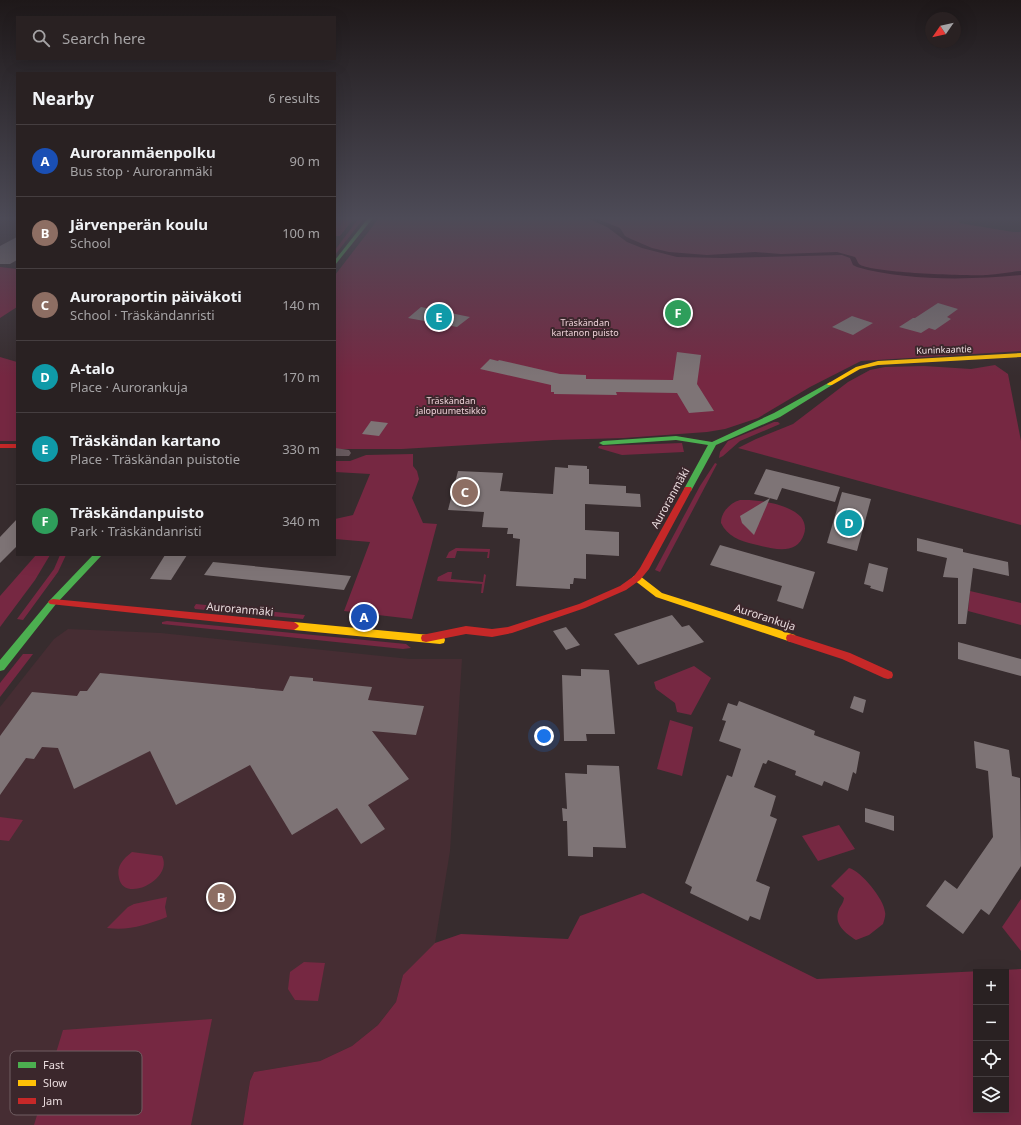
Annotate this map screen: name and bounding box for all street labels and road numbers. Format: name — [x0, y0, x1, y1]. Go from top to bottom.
street label: Kuninkaantie — [916, 342, 972, 357]
street label: Auroranmäki — [647, 465, 692, 531]
street label: Auroranmäki — [206, 598, 274, 619]
street label: Aurorankuja — [733, 600, 798, 634]

